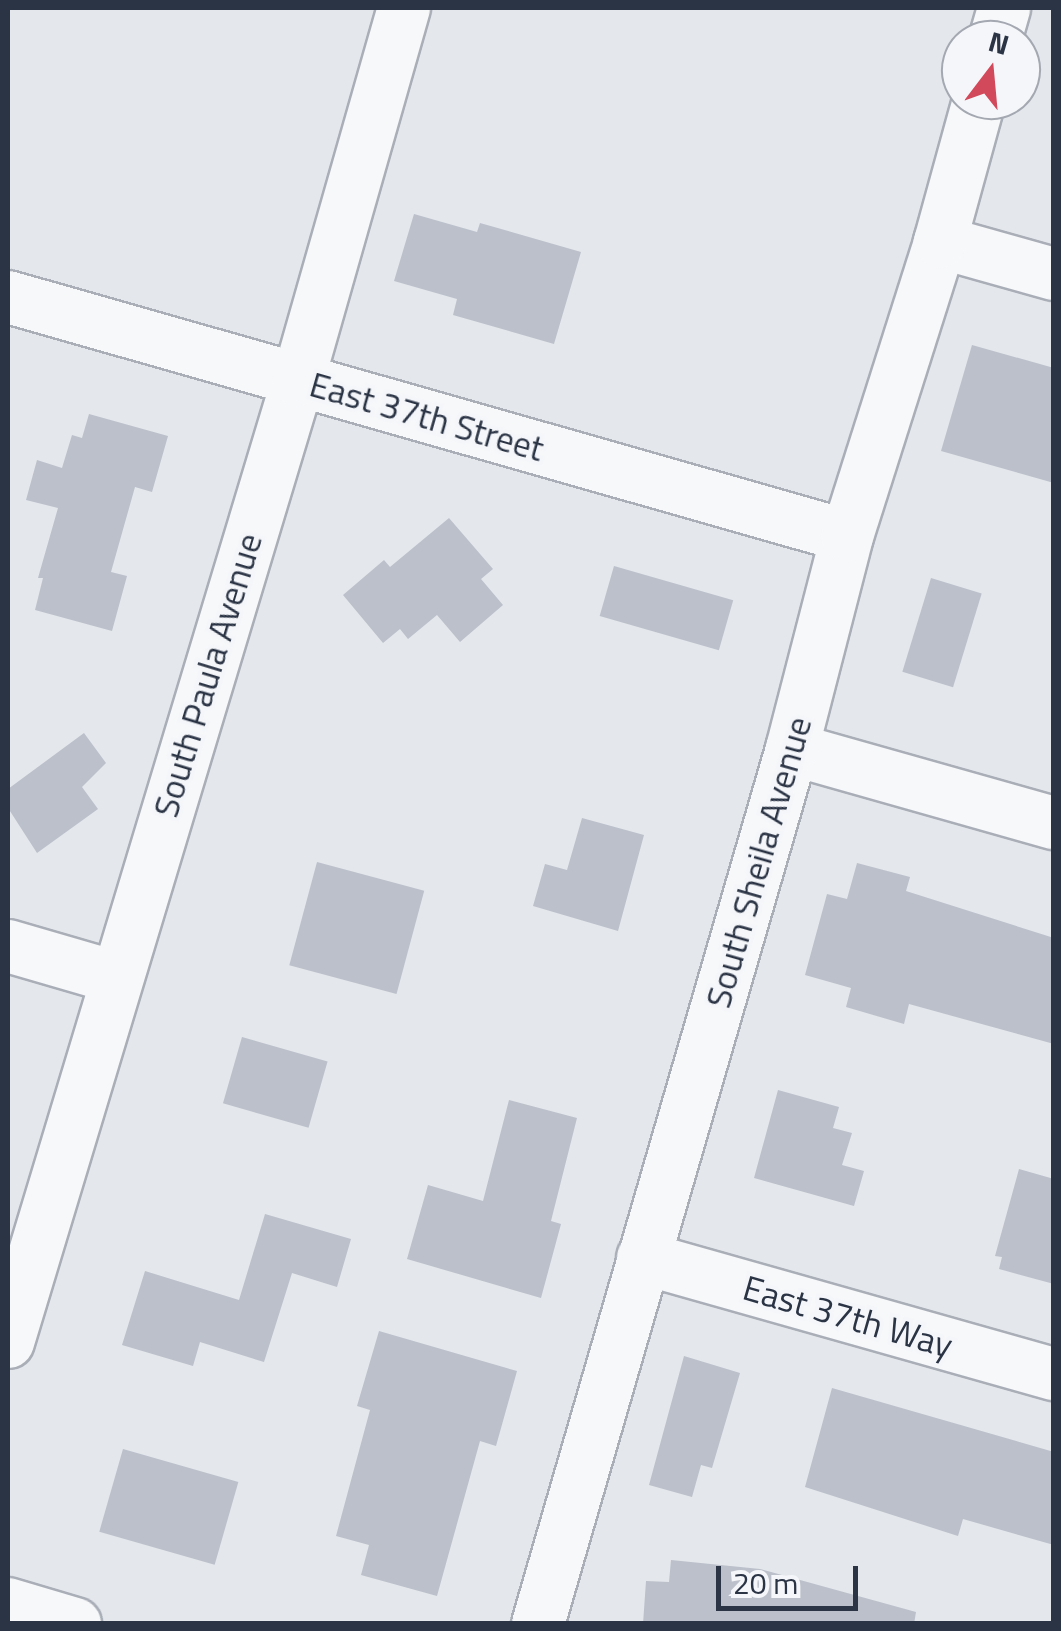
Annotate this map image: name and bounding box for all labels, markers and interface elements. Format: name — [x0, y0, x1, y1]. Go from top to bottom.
text: N — [984, 19, 1014, 66]
north arrow — [941, 20, 1041, 120]
street label: East 37th Street — [305, 363, 549, 469]
street label: South Paula Avenue — [144, 528, 270, 822]
street label: South Sheila Avenue — [696, 712, 820, 1012]
street label: East 37th Way — [738, 1266, 958, 1366]
scale bar — [721, 1546, 864, 1608]
text: 20 m — [733, 1560, 798, 1606]

